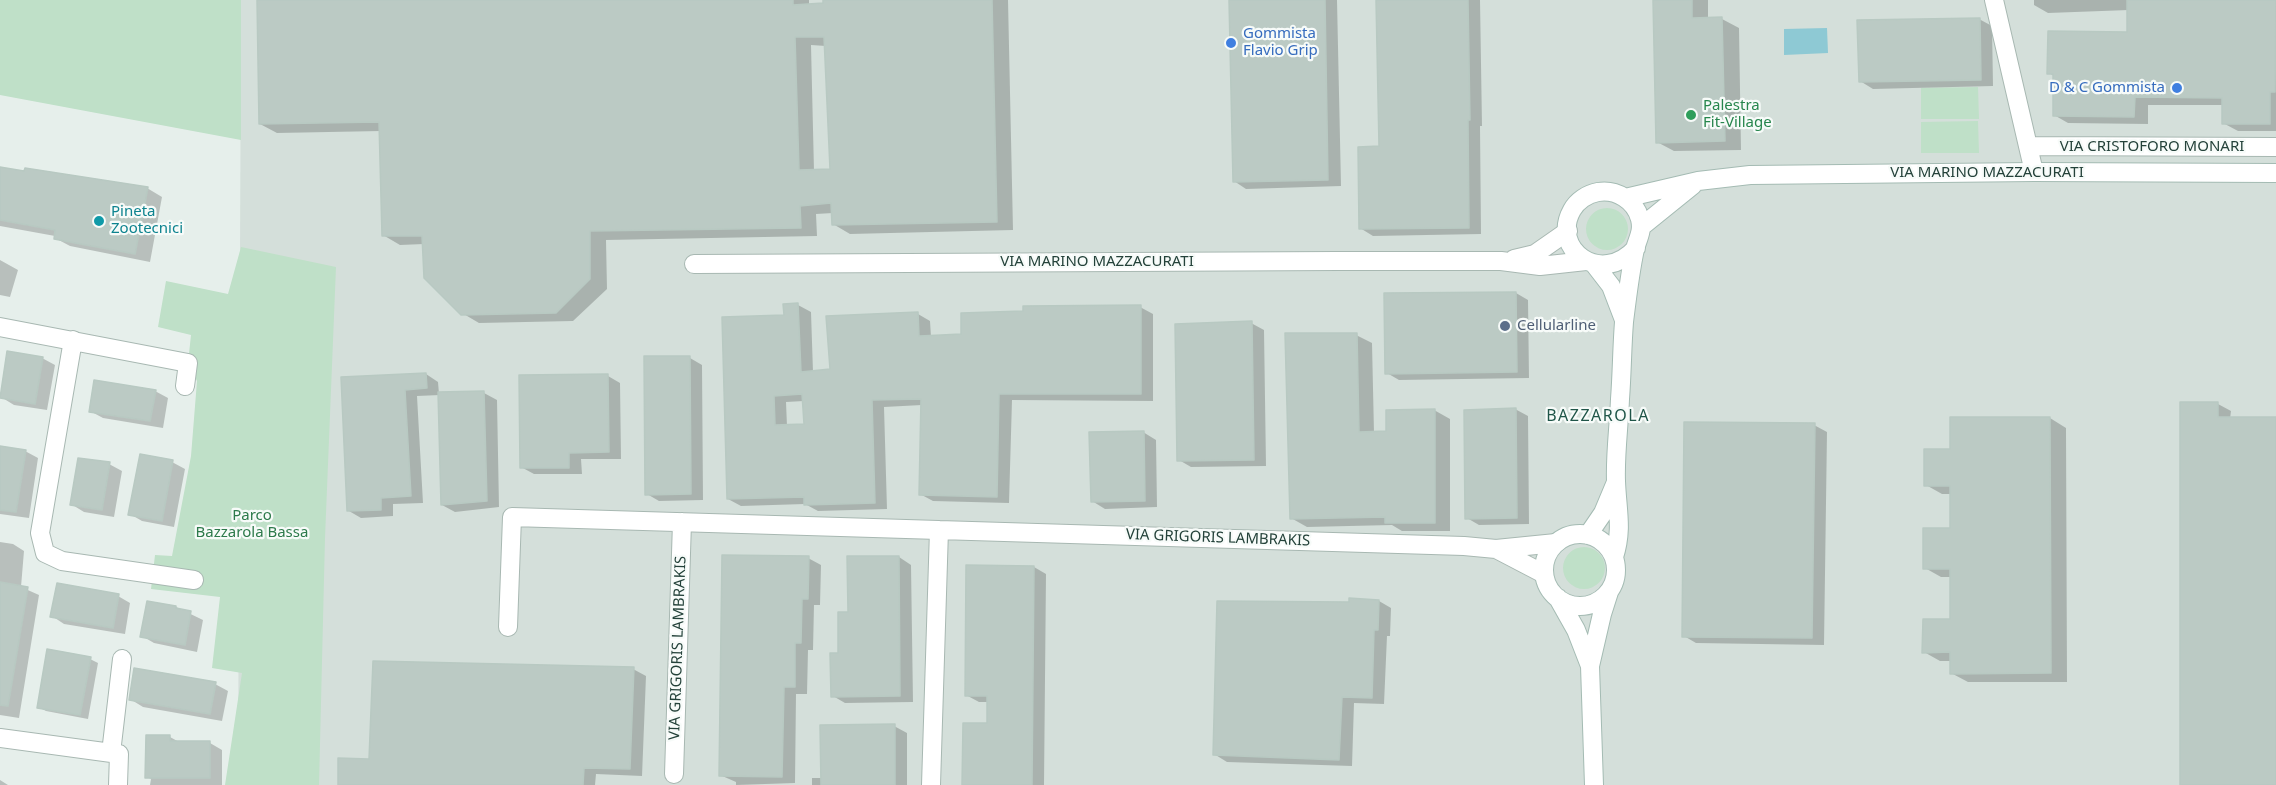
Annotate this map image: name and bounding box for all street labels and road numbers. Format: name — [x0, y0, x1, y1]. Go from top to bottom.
street label: VIA CRISTOFORO MONARI — [2060, 138, 2244, 156]
street label: VIA MARINO MAZZACURATI — [1890, 164, 2084, 182]
street label: VIA MARINO MAZZACURATI — [1000, 253, 1194, 271]
street label: VIA GRIGORIS LAMBRAKIS — [1126, 526, 1310, 550]
street label: VIA GRIGORIS LAMBRAKIS — [666, 556, 690, 740]

